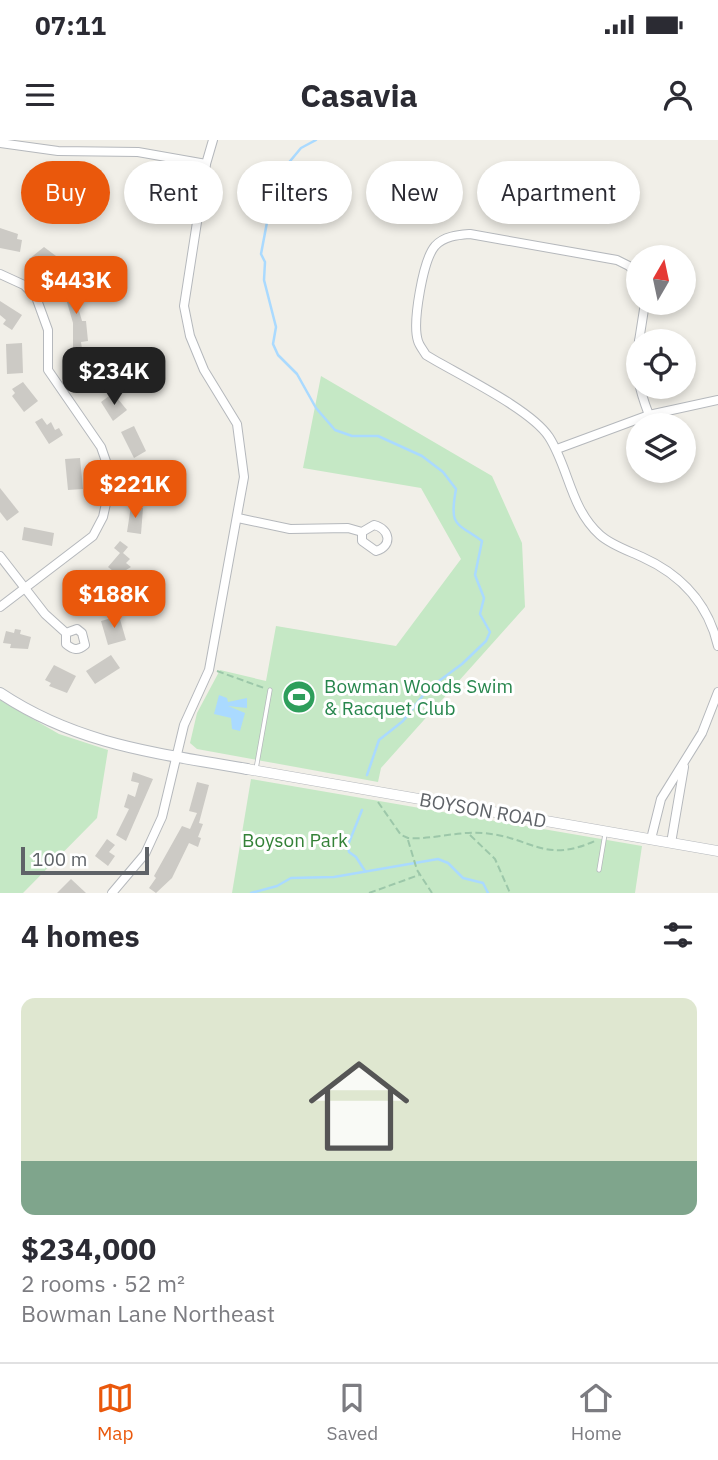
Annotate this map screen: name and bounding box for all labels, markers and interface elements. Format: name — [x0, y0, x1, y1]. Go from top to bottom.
text: 07:11 — [35, 8, 106, 42]
text: Casavia — [300, 74, 418, 116]
icon: menu — [21, 76, 59, 114]
icon: person — [659, 76, 697, 114]
chip: Buy — [21, 161, 110, 224]
chip: Rent — [124, 161, 223, 224]
chip: Filters — [237, 161, 352, 224]
chip: New — [366, 161, 463, 224]
chip: Apartment — [477, 161, 640, 224]
north arrow — [626, 245, 696, 315]
map controls — [626, 245, 696, 483]
pin: $443K — [27, 256, 125, 316]
text: $443K — [40, 264, 112, 294]
button: locate — [626, 329, 696, 399]
pin: $234K — [65, 348, 163, 407]
text: $234K — [78, 355, 150, 385]
button: layers — [626, 413, 696, 483]
pin: $221K — [86, 460, 184, 520]
text: $221K — [99, 468, 171, 498]
pin: $188K — [65, 570, 163, 630]
text: $188K — [78, 578, 150, 608]
place label: Bowman Woods Swim & Racquet Club — [324, 674, 513, 720]
sports icon: Bowman Woods Swim & Racquet Club — [280, 678, 318, 716]
street label: BOYSON ROAD — [418, 787, 548, 833]
park label: Boyson Park — [242, 828, 348, 852]
scale bar — [21, 844, 149, 876]
text: 100 m — [32, 847, 87, 871]
text: 4 homes — [21, 916, 140, 955]
icon: filters — [659, 916, 697, 954]
icon: home — [296, 1043, 422, 1169]
text: $234,000 — [21, 1229, 156, 1268]
text: 2 rooms · 52 m² — [21, 1268, 185, 1298]
text: Bowman Lane Northeast — [21, 1298, 275, 1328]
tab: Map — [96, 1379, 134, 1445]
tab: Saved — [327, 1379, 378, 1445]
tab: Home — [571, 1379, 622, 1445]

